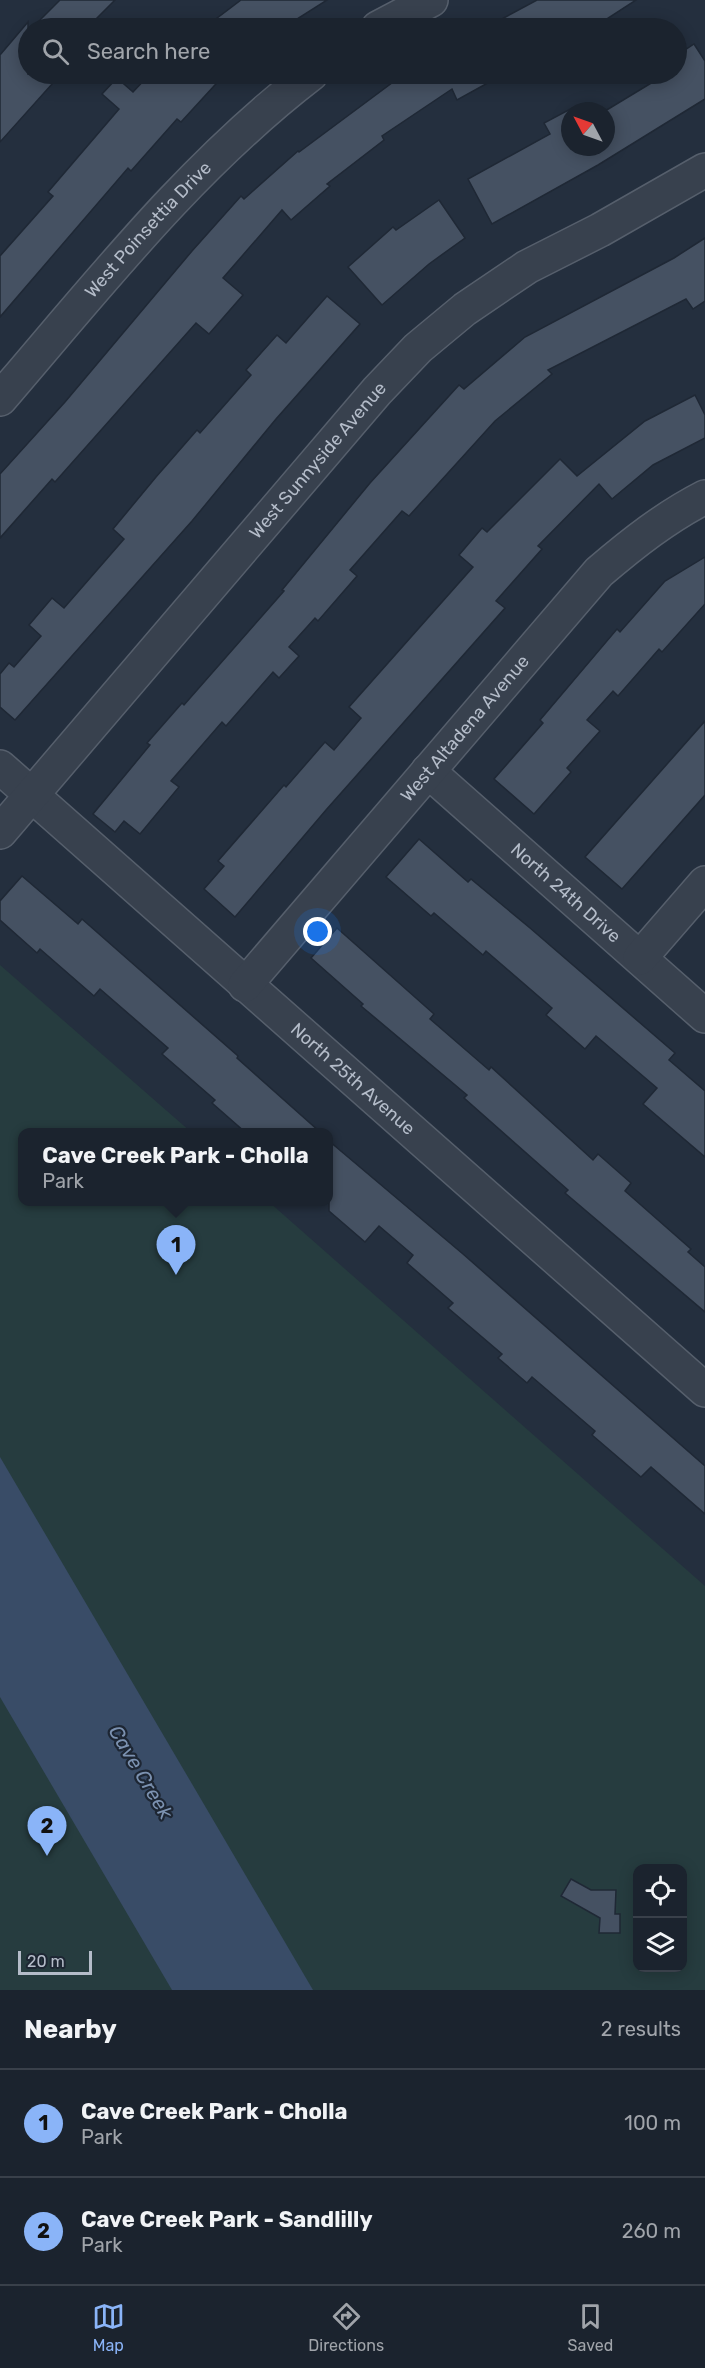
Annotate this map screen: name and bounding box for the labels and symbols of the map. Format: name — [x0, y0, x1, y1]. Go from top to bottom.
north arrow — [561, 102, 615, 156]
street label: West Poinsettia Drive — [80, 157, 216, 302]
street label: West Sunnyside Avenue — [245, 377, 391, 543]
street label: West Altadena Avenue — [396, 650, 534, 806]
street label: North 24th Drive — [506, 838, 625, 947]
your location — [303, 917, 332, 946]
street label: North 25th Avenue — [286, 1018, 420, 1140]
pin: 1 — [156, 1226, 195, 1275]
water label: Cave Creek — [104, 1721, 179, 1824]
pin: 2 — [28, 1806, 66, 1856]
scale bar — [18, 1948, 92, 1976]

